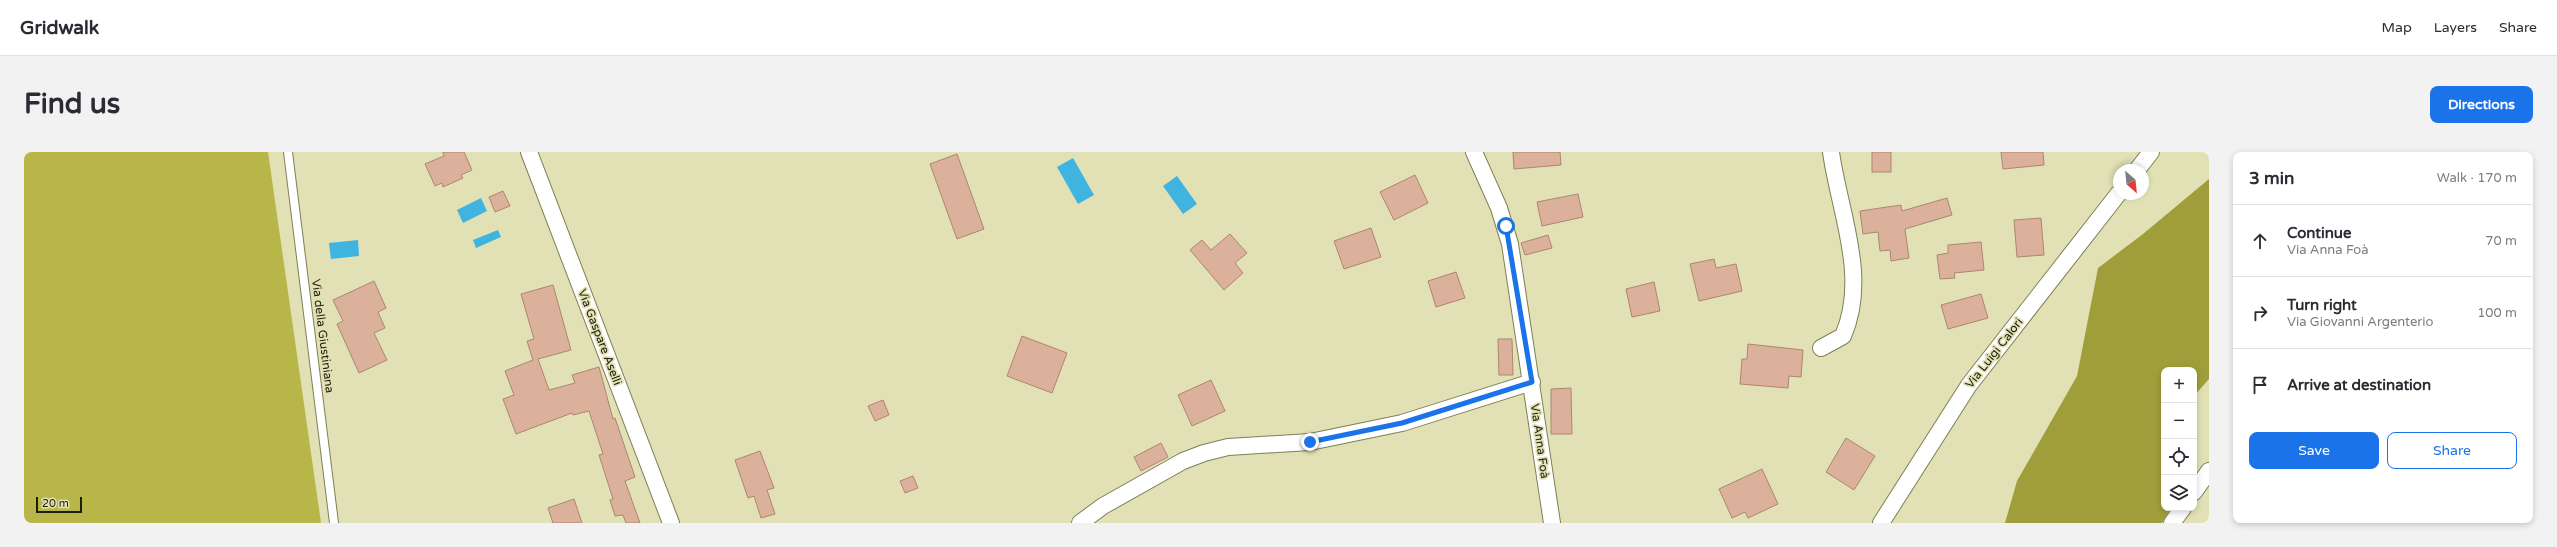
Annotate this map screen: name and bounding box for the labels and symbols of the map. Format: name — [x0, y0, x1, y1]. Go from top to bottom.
north arrow — [2113, 164, 2149, 200]
route start — [1497, 217, 1515, 235]
street label: Via della Giustiniana — [309, 278, 337, 394]
street label: Via Gaspare Aselli — [575, 287, 625, 387]
street label: Via Luigi Calori — [1962, 315, 2026, 391]
street label: Via Anna Foà — [1528, 403, 1552, 479]
route end — [1301, 433, 1319, 451]
scale bar — [36, 495, 82, 514]

